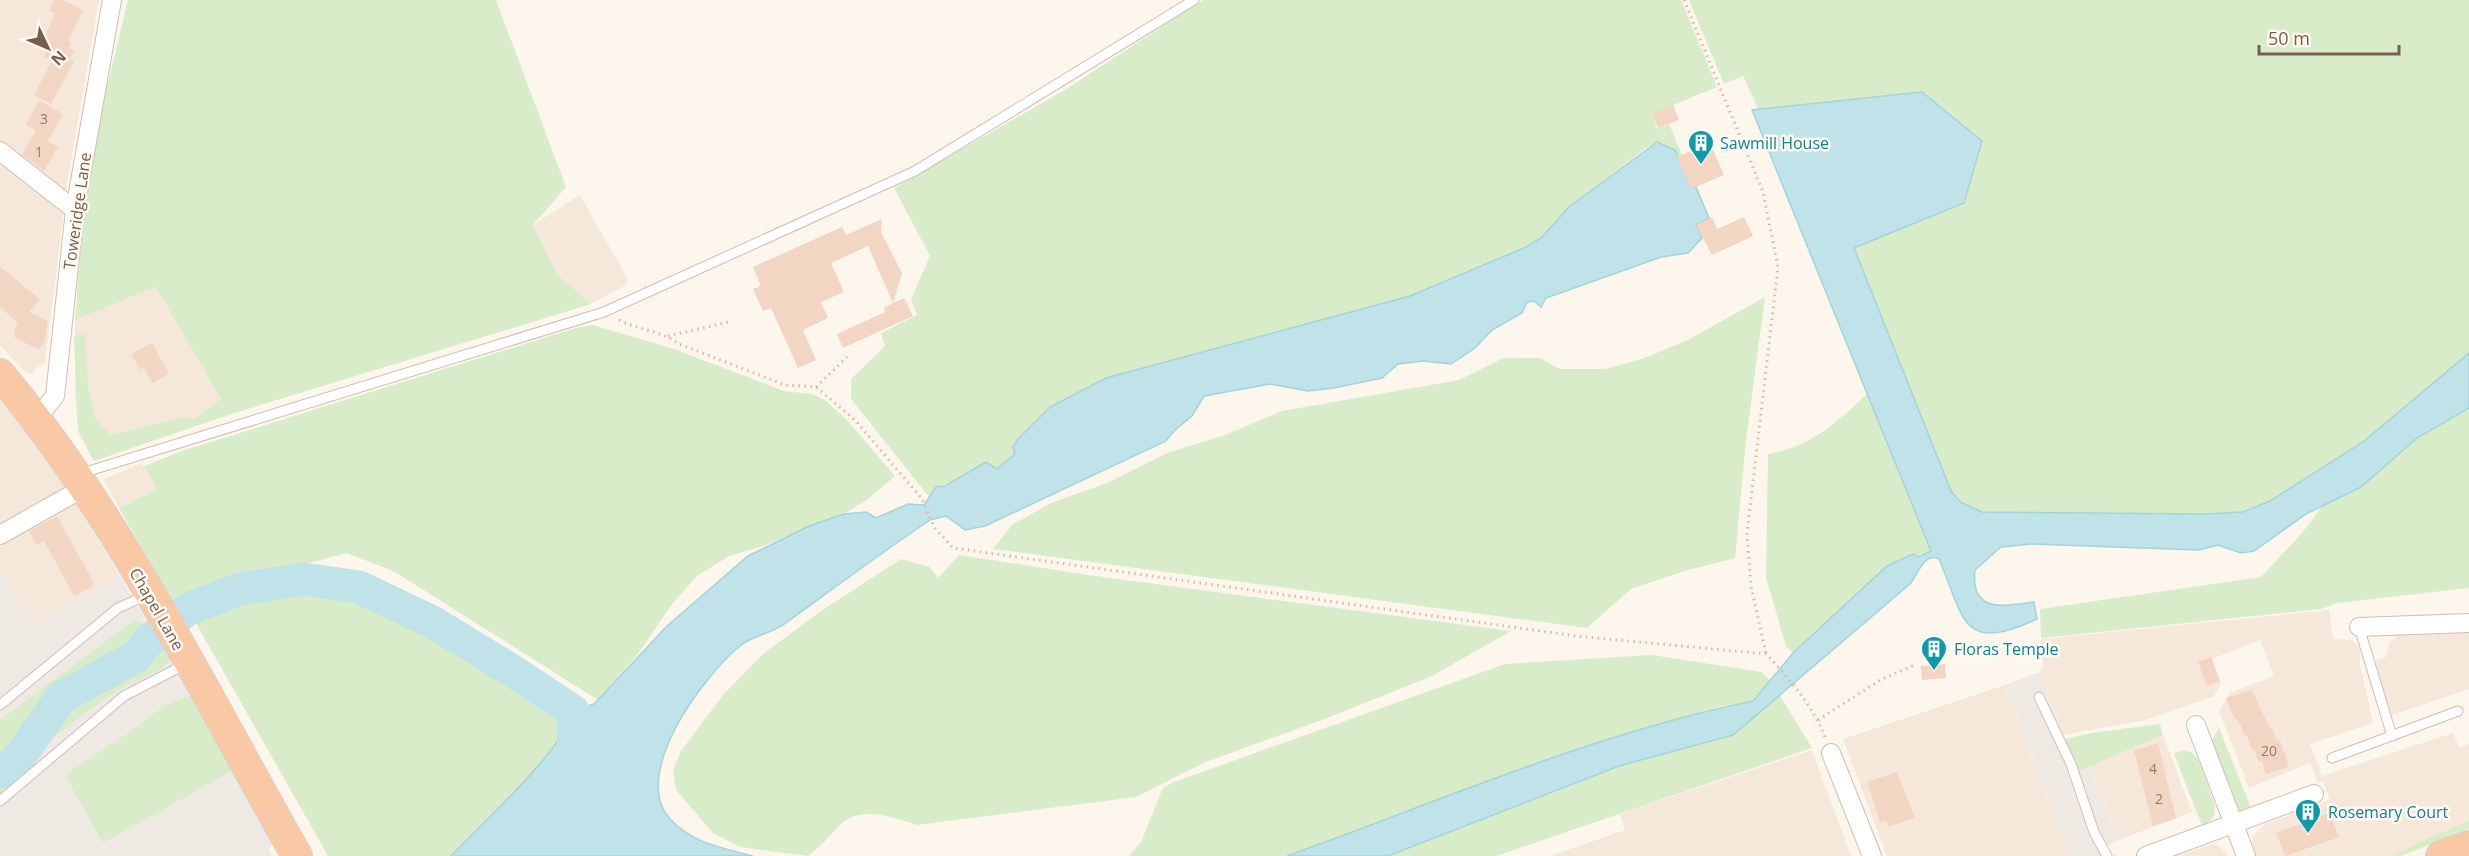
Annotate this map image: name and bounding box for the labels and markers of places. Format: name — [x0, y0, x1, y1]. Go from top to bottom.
building icon: Sawmill House — [1686, 128, 1716, 166]
place label: Sawmill House — [1720, 132, 1829, 154]
building icon: Floras Temple — [1919, 634, 1949, 672]
place label: Floras Temple — [1954, 638, 2059, 660]
building icon: Rosemary Court — [2293, 797, 2323, 835]
place label: Rosemary Court — [2328, 801, 2449, 823]

